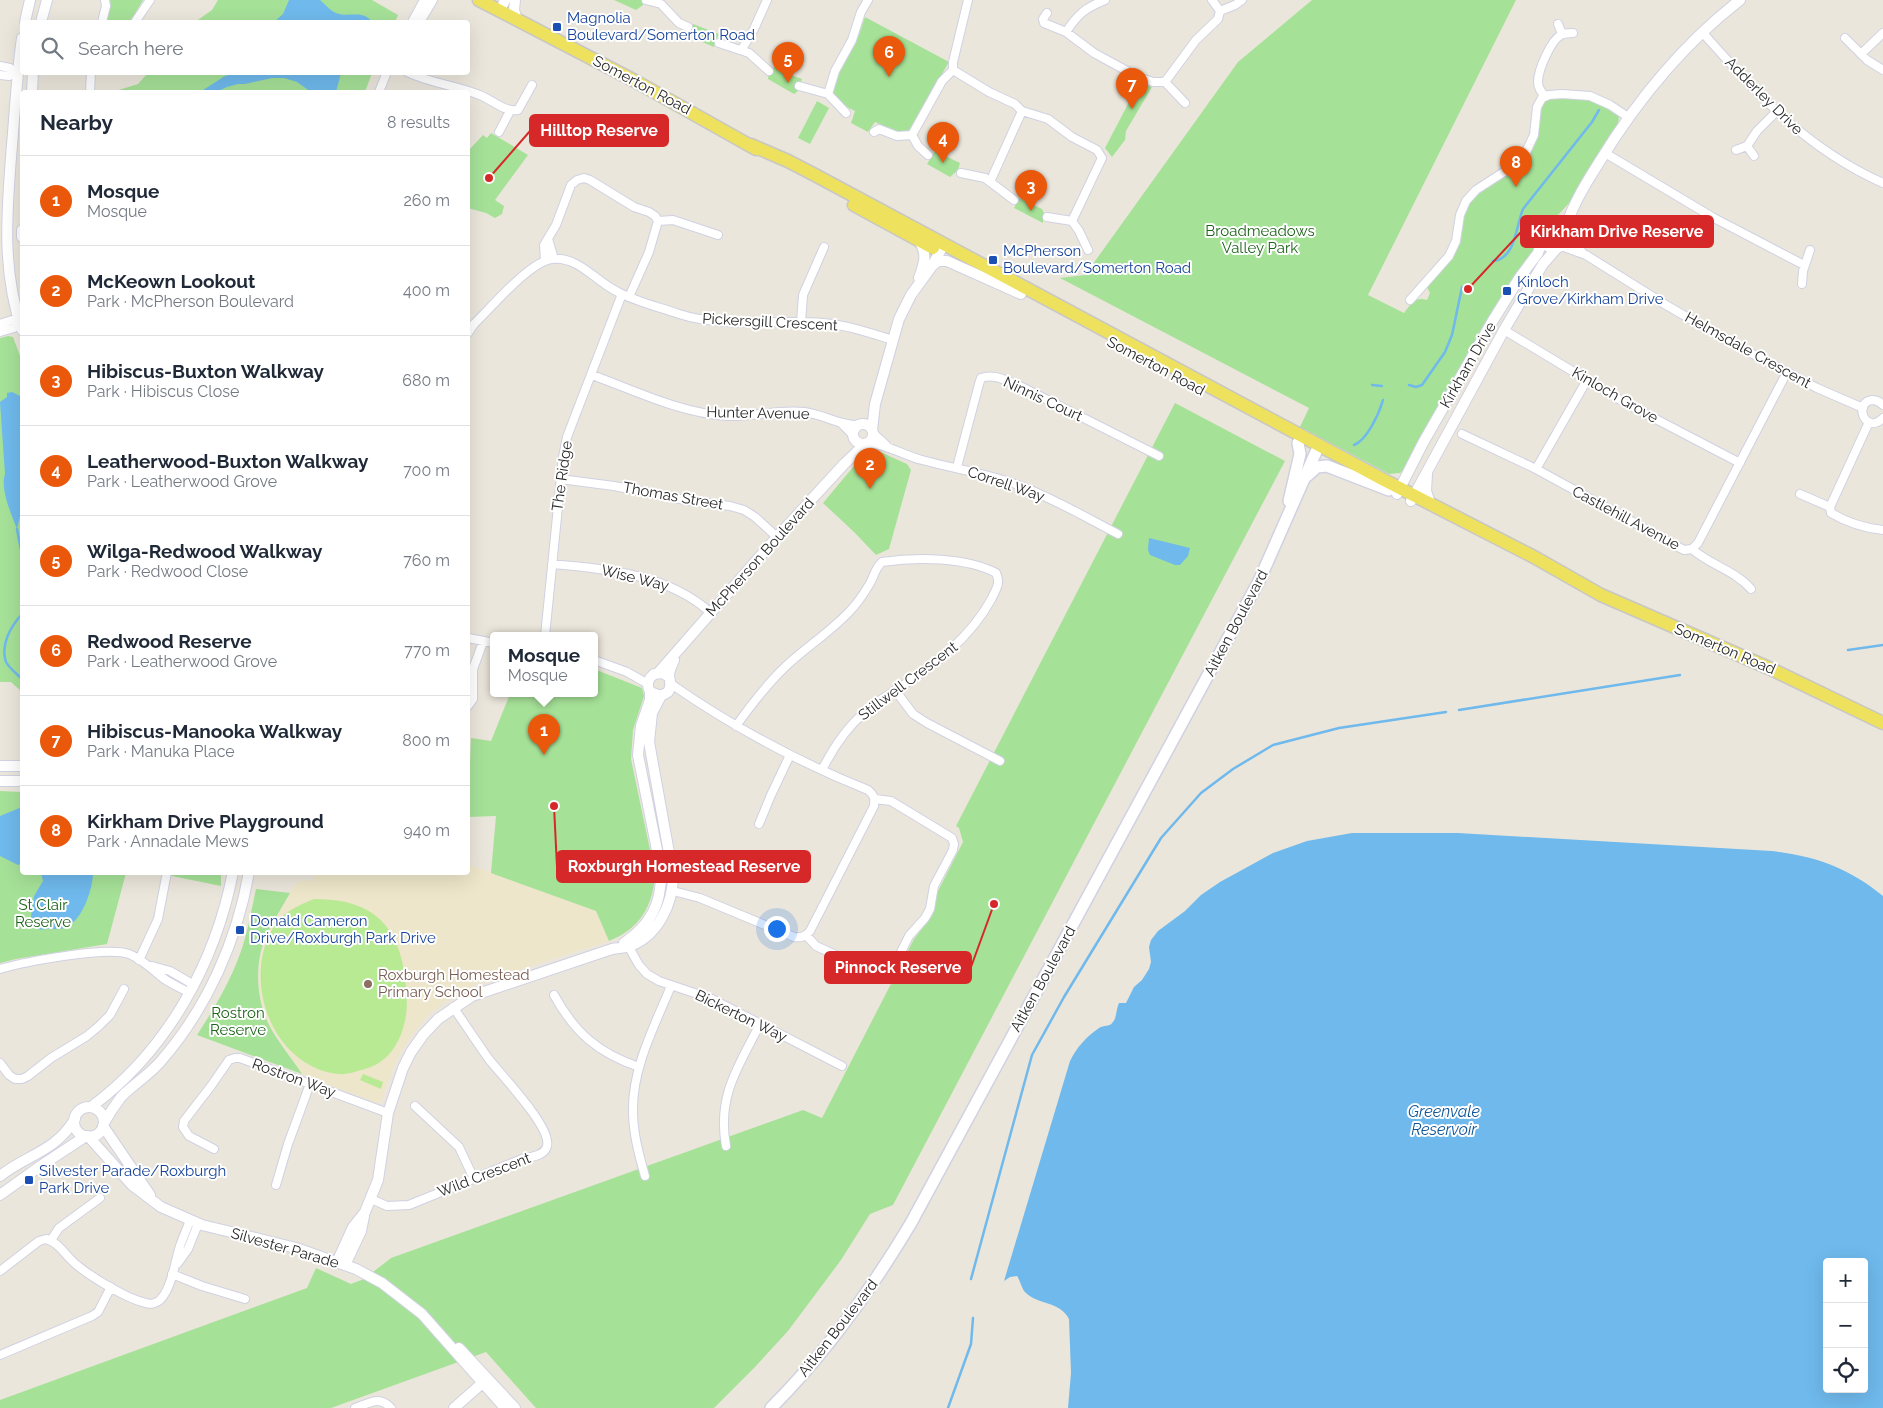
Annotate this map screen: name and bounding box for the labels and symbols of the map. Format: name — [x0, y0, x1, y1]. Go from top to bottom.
place label: Magnolia Boulevard/Somerton Road — [567, 9, 755, 44]
marker: Magnolia Boulevard/Somerton Road — [551, 21, 563, 33]
pin: 6 — [873, 36, 905, 77]
pin: 5 — [772, 42, 804, 83]
street label: Somerton Road — [590, 52, 694, 118]
street label: Adderley Drive — [1721, 53, 1807, 139]
pin: 7 — [1116, 68, 1148, 109]
callout: Hilltop Reserve — [530, 115, 668, 146]
text: Hilltop Reserve — [540, 121, 658, 140]
pin: 4 — [927, 122, 959, 163]
pin: 8 — [1500, 146, 1532, 187]
pin: 3 — [1015, 170, 1047, 211]
callout: Kirkham Drive Reserve — [1521, 216, 1713, 247]
park label: Broadmeadows Valley Park — [1205, 222, 1315, 257]
text: Kirkham Drive Reserve — [1531, 222, 1704, 241]
place label: McPherson Boulevard/Somerton Road — [1003, 242, 1191, 277]
marker: McPherson Boulevard/Somerton Road — [987, 254, 999, 266]
place label: Kinloch Grove/Kirkham Drive — [1517, 273, 1664, 308]
marker: Kinloch Grove/Kirkham Drive — [1501, 285, 1513, 297]
street label: Helmsdale Crescent — [1682, 308, 1814, 392]
street label: Pickersgill Crescent — [702, 309, 838, 335]
street label: Kirkham Drive — [1436, 319, 1500, 411]
street label: Somerton Road — [1104, 333, 1208, 399]
street label: Kinloch Grove — [1569, 363, 1661, 427]
street label: Ninnis Court — [1001, 373, 1085, 425]
street label: Hunter Avenue — [706, 403, 810, 423]
street label: The Ridge — [548, 439, 576, 512]
pin: 2 — [854, 448, 886, 489]
street label: Correll Way — [965, 462, 1047, 506]
street label: Thomas Street — [621, 478, 725, 514]
street label: Castlehill Avenue — [1569, 482, 1683, 554]
street label: McPherson Boulevard — [702, 494, 818, 620]
street label: Wise Way — [599, 561, 671, 595]
street label: Aitken Boulevard — [1200, 567, 1272, 679]
street label: Somerton Road — [1672, 620, 1778, 678]
street label: Stillwell Crescent — [855, 638, 961, 724]
pin: 1 — [528, 714, 560, 755]
callout: Roxburgh Homestead Reserve — [557, 851, 810, 882]
text: Roxburgh Homestead Reserve — [568, 857, 801, 876]
park label: St Clair Reserve — [15, 896, 71, 931]
place label: Donald Cameron Drive/Roxburgh Park Drive — [250, 912, 436, 947]
your location — [764, 916, 790, 942]
street label: Aitken Boulevard — [1006, 923, 1080, 1035]
marker: Donald Cameron Drive/Roxburgh Park Drive — [234, 924, 246, 936]
callout: Pinnock Reserve — [825, 952, 971, 983]
text: Pinnock Reserve — [835, 958, 962, 977]
place label: Roxburgh Homestead Primary School — [378, 966, 530, 1001]
marker: Roxburgh Homestead Primary School — [362, 978, 374, 990]
street label: Bickerton Way — [692, 986, 790, 1046]
park label: Rostron Reserve — [210, 1004, 266, 1039]
street label: Rostron Way — [250, 1055, 338, 1101]
water label: Greenvale Reservoir — [1408, 1102, 1481, 1139]
street label: Wild Crescent — [435, 1149, 533, 1201]
place label: Silvester Parade/Roxburgh Park Drive — [39, 1162, 226, 1197]
marker: Silvester Parade/Roxburgh Park Drive — [23, 1174, 35, 1186]
street label: Silvester Parade — [229, 1224, 341, 1272]
street label: Aitken Boulevard — [795, 1276, 881, 1380]

